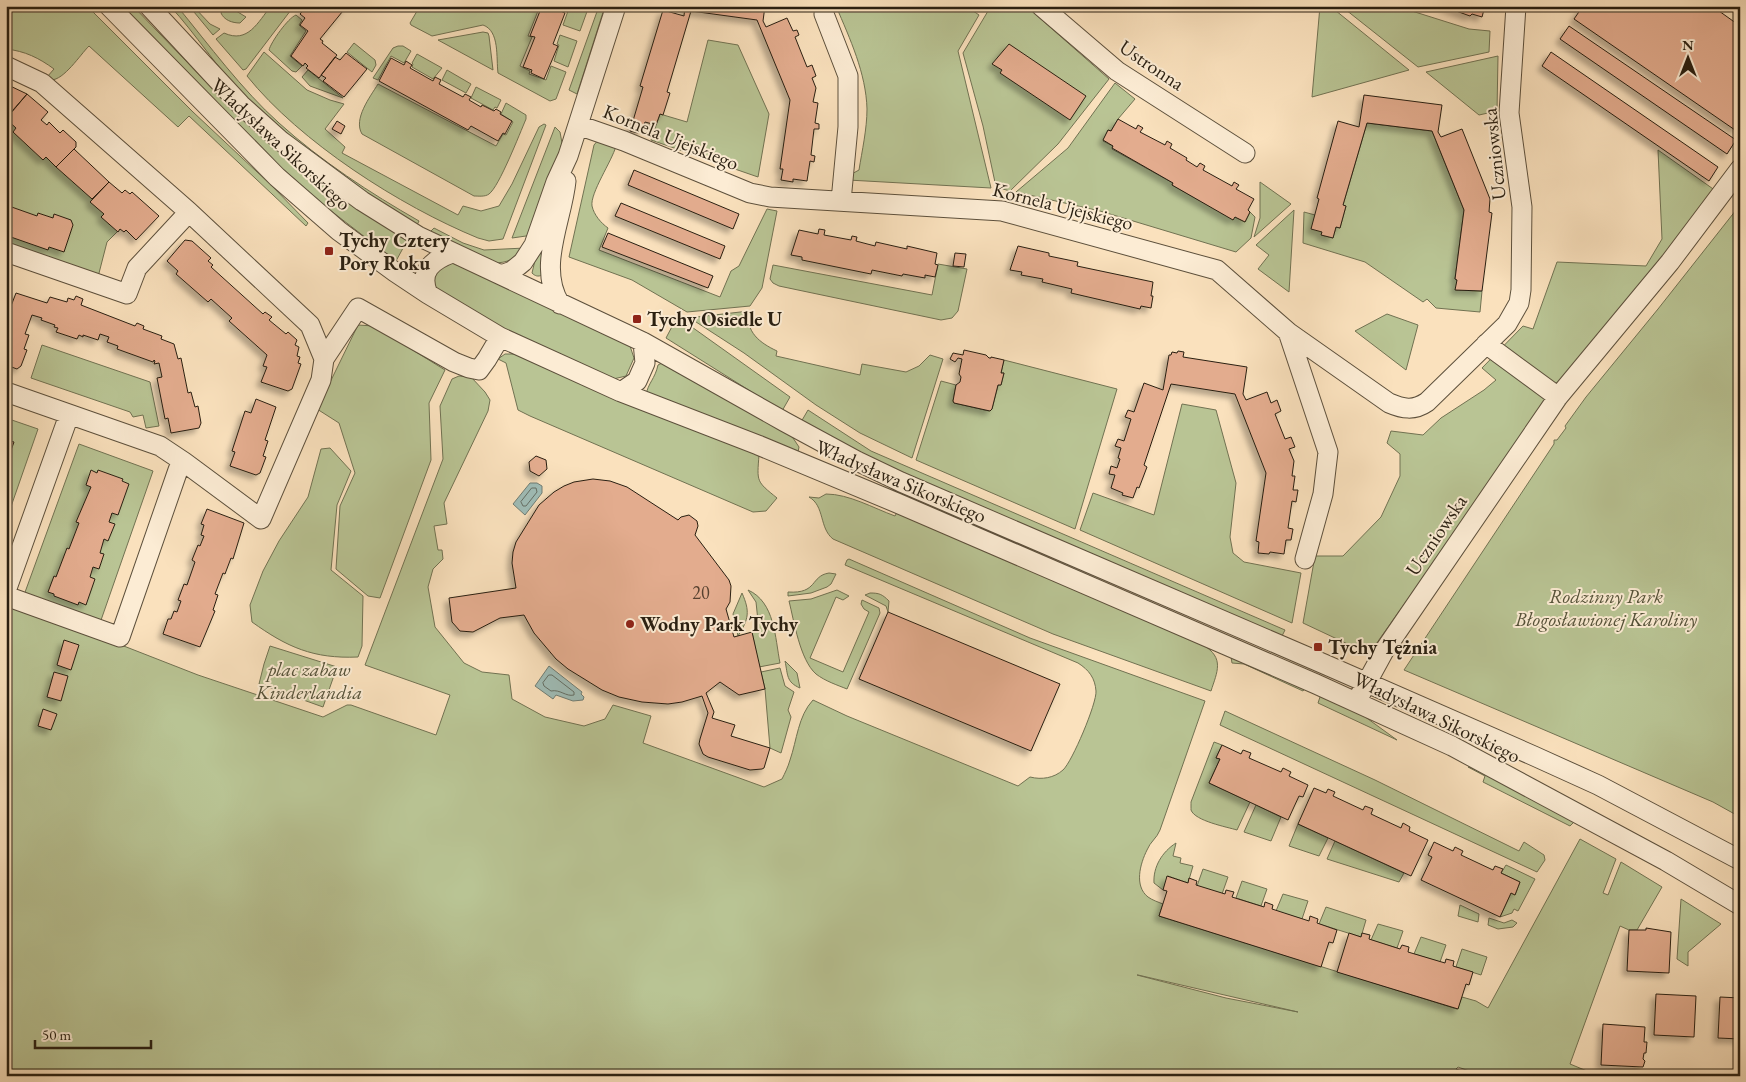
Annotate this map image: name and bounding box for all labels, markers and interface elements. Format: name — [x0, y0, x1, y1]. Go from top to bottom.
north arrow — [1664, 32, 1714, 82]
street label: Ustronna — [1114, 34, 1190, 96]
text: N — [1682, 36, 1694, 54]
street label: Władysława Sikorskiego — [205, 72, 357, 216]
street label: Kornela Ujejskiego — [599, 98, 743, 176]
street label: Uczniowska — [1476, 107, 1512, 201]
street label: Kornela Ujejskiego — [990, 176, 1136, 236]
place label: Tychy Cztery Pory Roku — [339, 227, 450, 276]
marker: Tychy Cztery Pory Roku — [323, 245, 335, 257]
place label: Tychy Osiedle U — [647, 306, 782, 332]
marker: Tychy Osiedle U — [631, 313, 643, 325]
street label: Władysława Sikorskiego — [812, 433, 990, 529]
street label: Uczniowska — [1399, 489, 1473, 581]
house number: 20 — [692, 581, 710, 604]
park label: Rodzinny Park Błogosławionej Karoliny — [1514, 583, 1697, 632]
place label: Wodny Park Tychy — [640, 611, 799, 637]
marker: Wodny Park Tychy — [624, 618, 636, 630]
place label: Tychy Tężnia — [1328, 634, 1437, 660]
marker: Tychy Tężnia — [1312, 641, 1324, 653]
park label: plac zabaw Kinderlandia — [255, 656, 362, 705]
street label: Władysława Sikorskiego — [1349, 665, 1525, 769]
scale bar — [35, 1017, 151, 1049]
text: 50 m — [42, 1025, 71, 1044]

